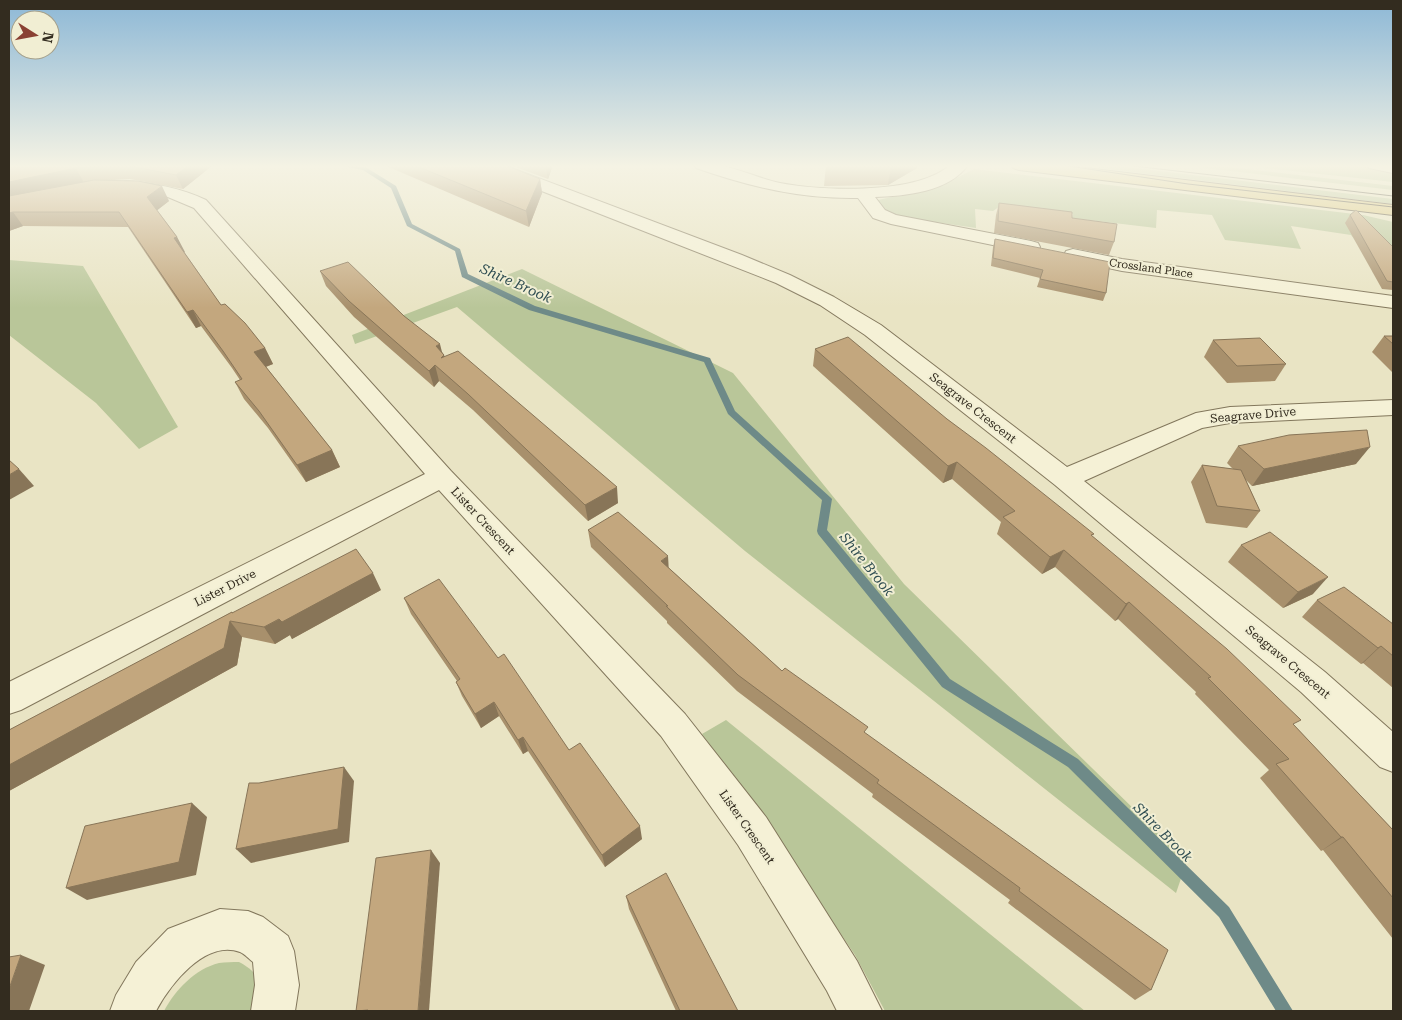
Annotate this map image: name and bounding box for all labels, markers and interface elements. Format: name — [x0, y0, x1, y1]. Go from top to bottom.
north arrow — [10, 10, 60, 60]
text: N — [39, 31, 57, 45]
street label: Crossland Place — [1108, 256, 1194, 281]
water label: Shire Brook — [477, 260, 555, 306]
street label: Seagrave Crescent — [927, 370, 1020, 446]
street label: Seagrave Drive — [1209, 404, 1297, 426]
street label: Lister Crescent — [448, 484, 518, 558]
water label: Shire Brook — [836, 528, 898, 599]
street label: Lister Drive — [192, 566, 259, 610]
street label: Seagrave Crescent — [1243, 623, 1334, 702]
street label: Lister Crescent — [716, 787, 778, 867]
water label: Shire Brook — [1130, 799, 1196, 865]

